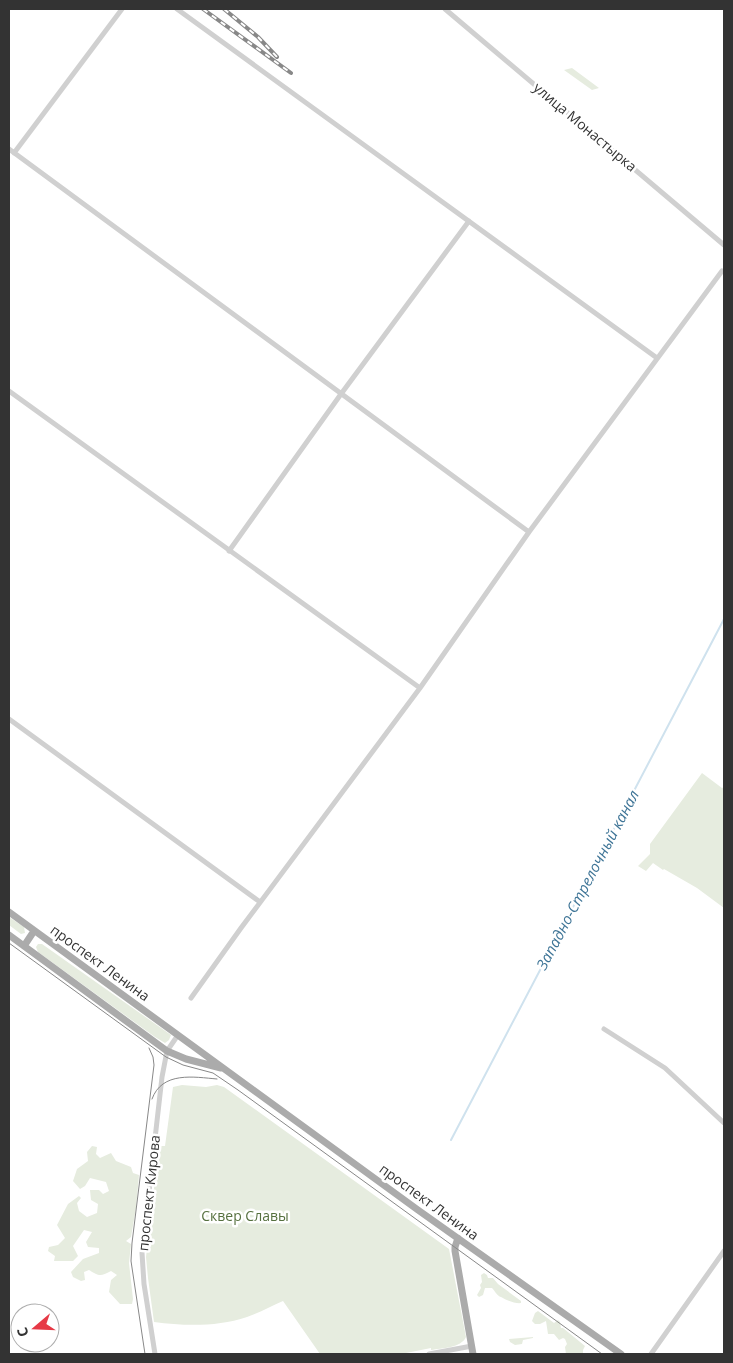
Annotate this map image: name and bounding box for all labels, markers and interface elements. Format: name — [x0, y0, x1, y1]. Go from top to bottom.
street label: улица Монастырка — [530, 78, 641, 175]
water label: Западно-Стрелочный канал — [531, 786, 643, 974]
street label: проспект Ленина — [47, 920, 154, 1005]
street label: проспект Кирова — [133, 1134, 164, 1252]
street label: проспект Ленина — [376, 1159, 483, 1244]
park label: Сквер Славы — [201, 1206, 289, 1225]
north arrow — [10, 1303, 60, 1353]
text: С — [12, 1325, 33, 1340]

